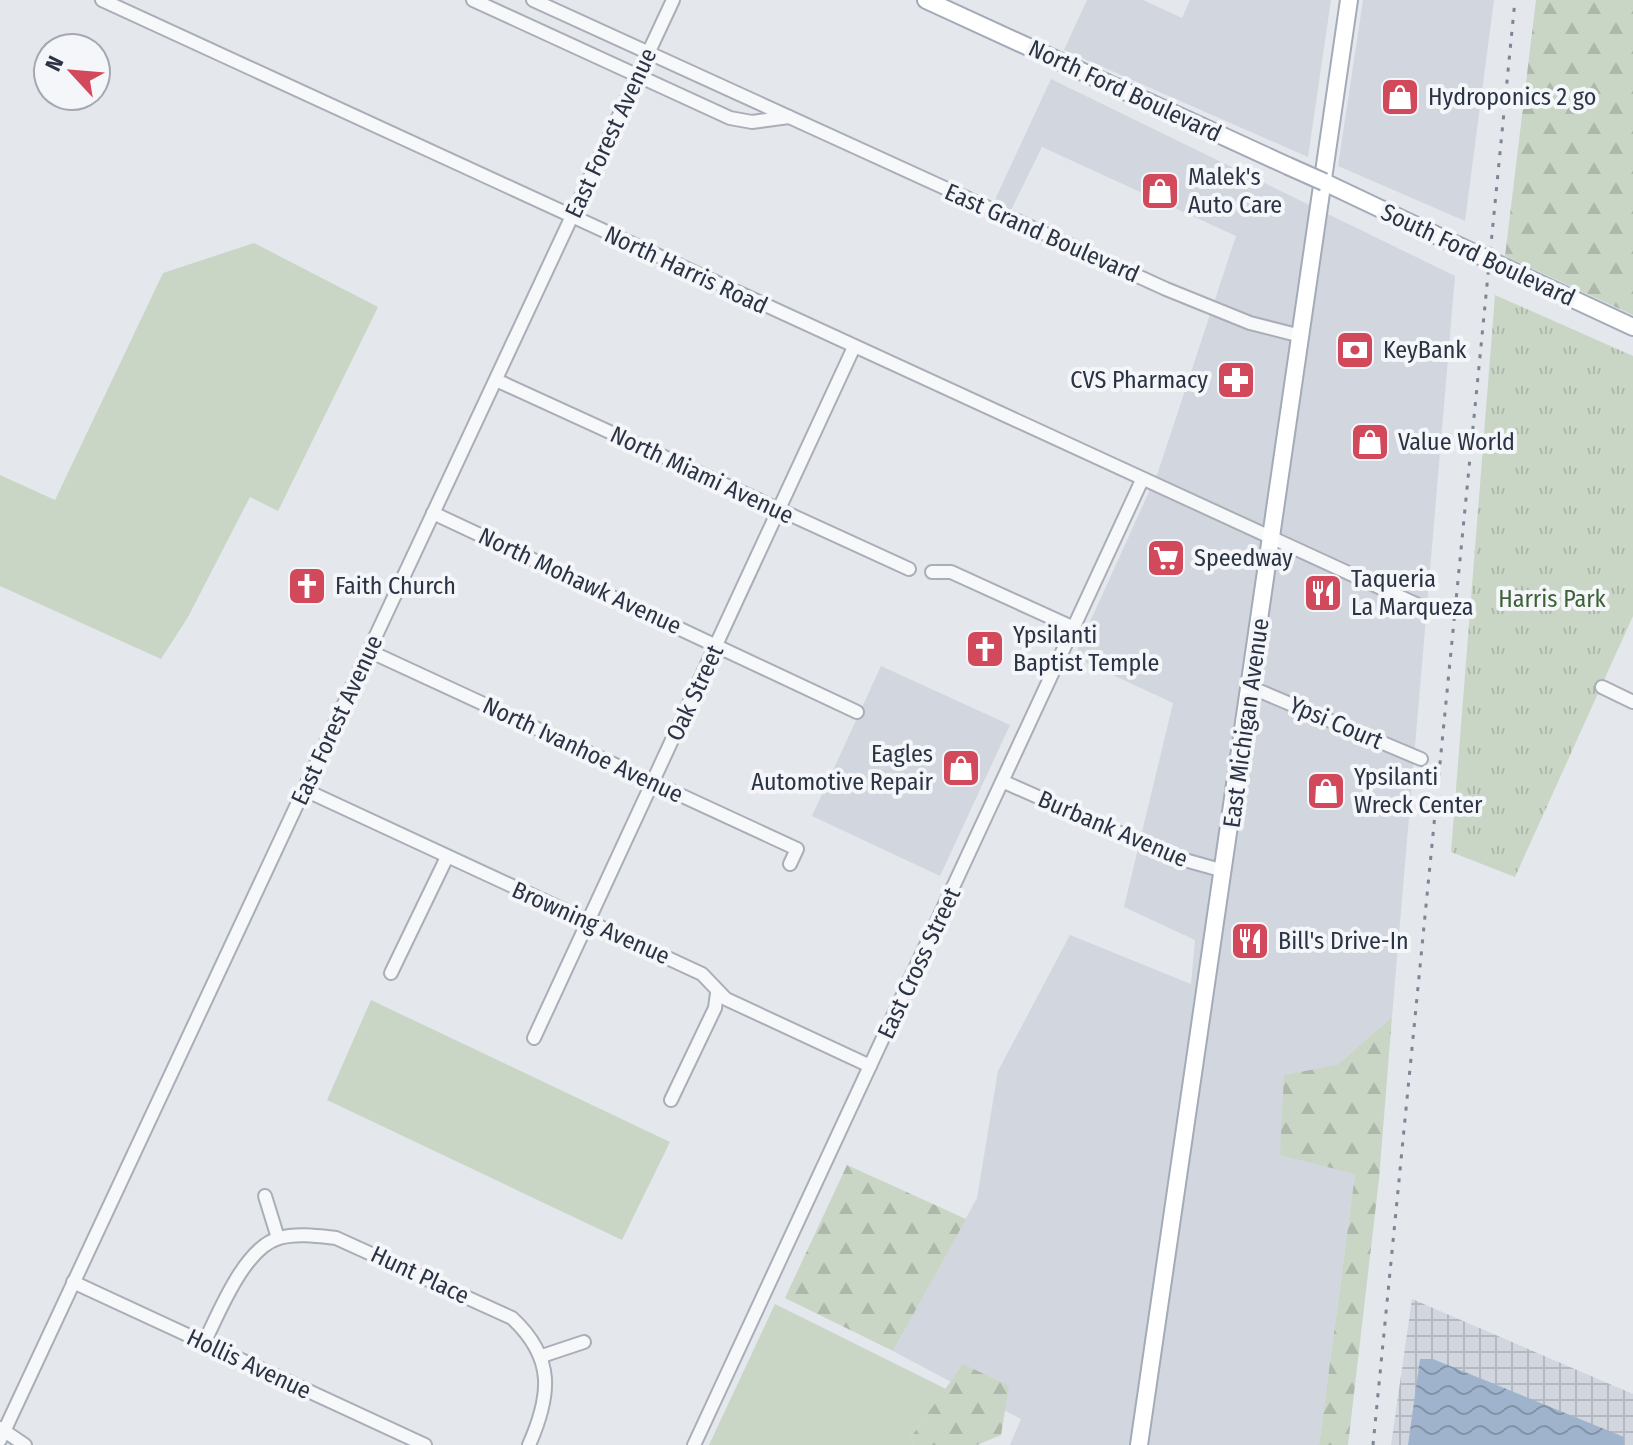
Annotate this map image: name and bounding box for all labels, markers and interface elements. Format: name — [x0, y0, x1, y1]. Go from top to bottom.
north arrow — [32, 32, 112, 112]
street label: North Ford Boulevard — [1024, 34, 1226, 148]
street label: East Forest Avenue — [559, 44, 663, 222]
text: N — [39, 52, 69, 75]
shop icon: Hydroponics 2 go — [1379, 76, 1421, 118]
place label: Hydroponics 2 go — [1428, 83, 1596, 111]
place label: Malek's Auto Care — [1188, 163, 1282, 219]
shop icon: Malek's Auto Care — [1139, 170, 1181, 212]
street label: East Grand Boulevard — [941, 178, 1143, 288]
street label: South Ford Boulevard — [1377, 198, 1579, 312]
street label: North Harris Road — [600, 220, 772, 320]
bank icon: KeyBank — [1334, 329, 1376, 371]
place label: KeyBank — [1383, 336, 1467, 364]
pharmacy icon: CVS Pharmacy — [1215, 359, 1257, 401]
place label: CVS Pharmacy — [1070, 366, 1208, 394]
street label: North Miami Avenue — [606, 420, 798, 530]
shop icon: Value World — [1349, 421, 1391, 463]
place label: Value World — [1398, 428, 1515, 456]
street label: North Mohawk Avenue — [474, 522, 686, 640]
supermarket icon: Speedway — [1145, 537, 1187, 579]
place label: Speedway — [1194, 544, 1293, 572]
church icon: Faith Church — [286, 565, 328, 607]
place label: Taqueria La Marqueza — [1351, 565, 1473, 621]
place label: Faith Church — [335, 572, 456, 600]
restaurant icon: Taqueria La Marqueza — [1302, 572, 1344, 614]
park label: Harris Park — [1498, 585, 1607, 613]
street label: East Michigan Avenue — [1217, 616, 1275, 830]
place label: Ypsilanti Baptist Temple — [1013, 621, 1159, 677]
church icon: Ypsilanti Baptist Temple — [964, 628, 1006, 670]
street label: East Forest Avenue — [285, 631, 389, 809]
street label: Oak Street — [661, 641, 729, 745]
street label: North Ivanhoe Avenue — [478, 691, 688, 809]
street label: Ypsi Court — [1285, 691, 1387, 755]
place label: Eagles Automotive Repair — [751, 740, 934, 796]
shop icon: Eagles Automotive Repair — [940, 747, 982, 789]
place label: Ypsilanti Wreck Center — [1354, 763, 1483, 819]
shop icon: Ypsilanti Wreck Center — [1305, 770, 1347, 812]
street label: Burbank Avenue — [1034, 785, 1192, 873]
street label: Browning Avenue — [508, 876, 674, 970]
street label: East Cross Street — [872, 883, 966, 1043]
restaurant icon: Bill's Drive-In — [1229, 920, 1271, 962]
place label: Bill's Drive-In — [1278, 927, 1409, 955]
street label: Hunt Place — [366, 1240, 474, 1310]
street label: Hollis Avenue — [182, 1323, 316, 1405]

